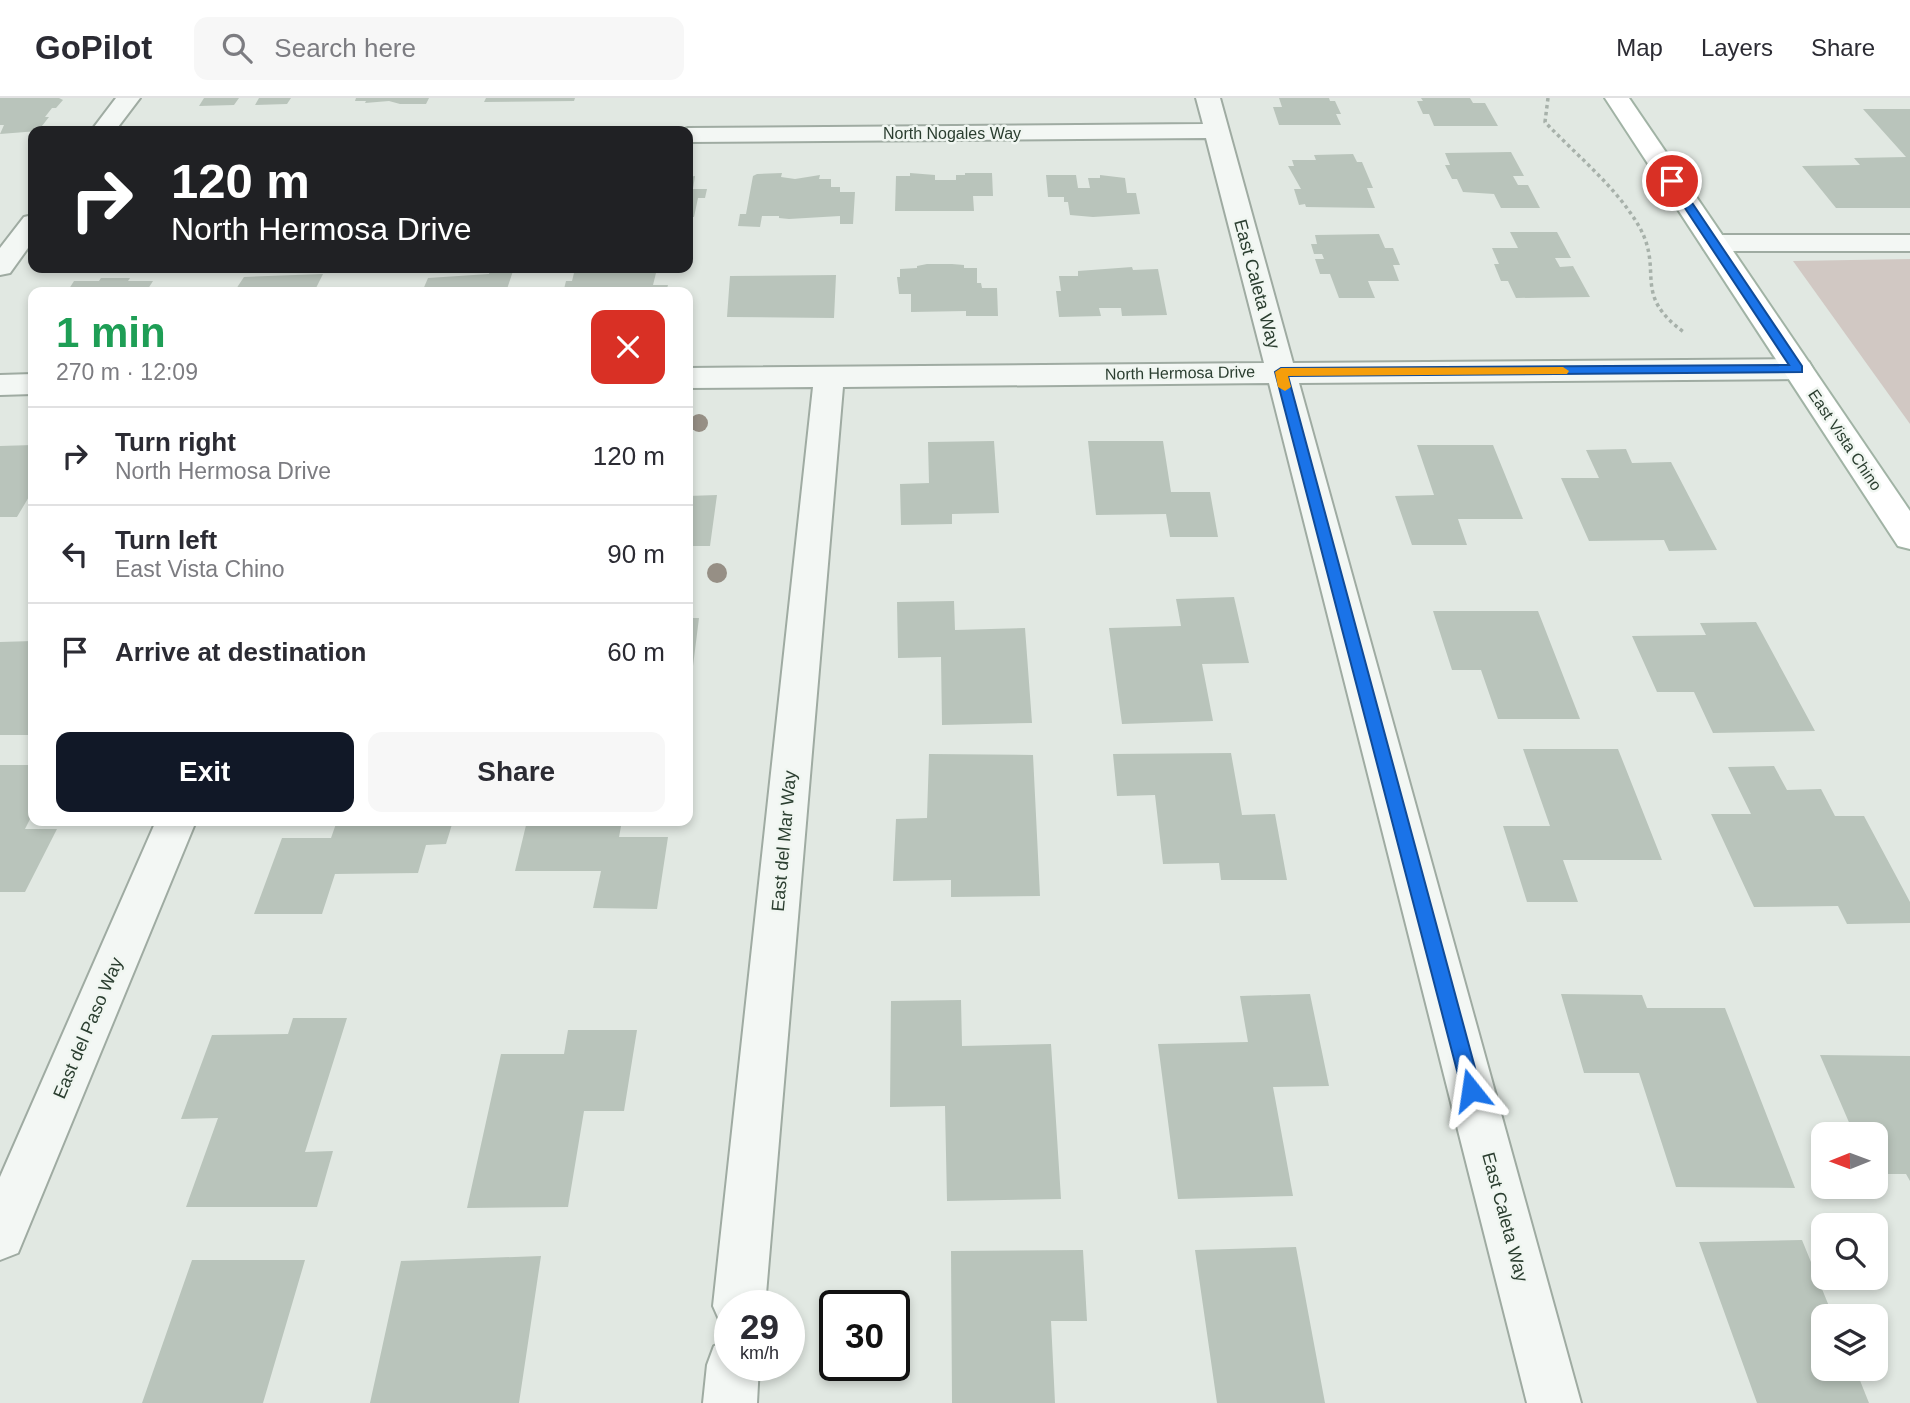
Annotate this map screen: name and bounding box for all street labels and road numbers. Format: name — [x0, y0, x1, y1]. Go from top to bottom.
street label: North Nogales Way — [883, 125, 1021, 142]
street label: East Caleta Way — [1230, 217, 1284, 351]
street label: North Hermosa Drive — [1105, 363, 1255, 383]
street label: East Vista Chino — [1805, 386, 1885, 494]
street label: East del Mar Way — [768, 770, 800, 912]
street label: East del Paso Way — [49, 954, 127, 1102]
street label: East Caleta Way — [1478, 1150, 1532, 1284]

